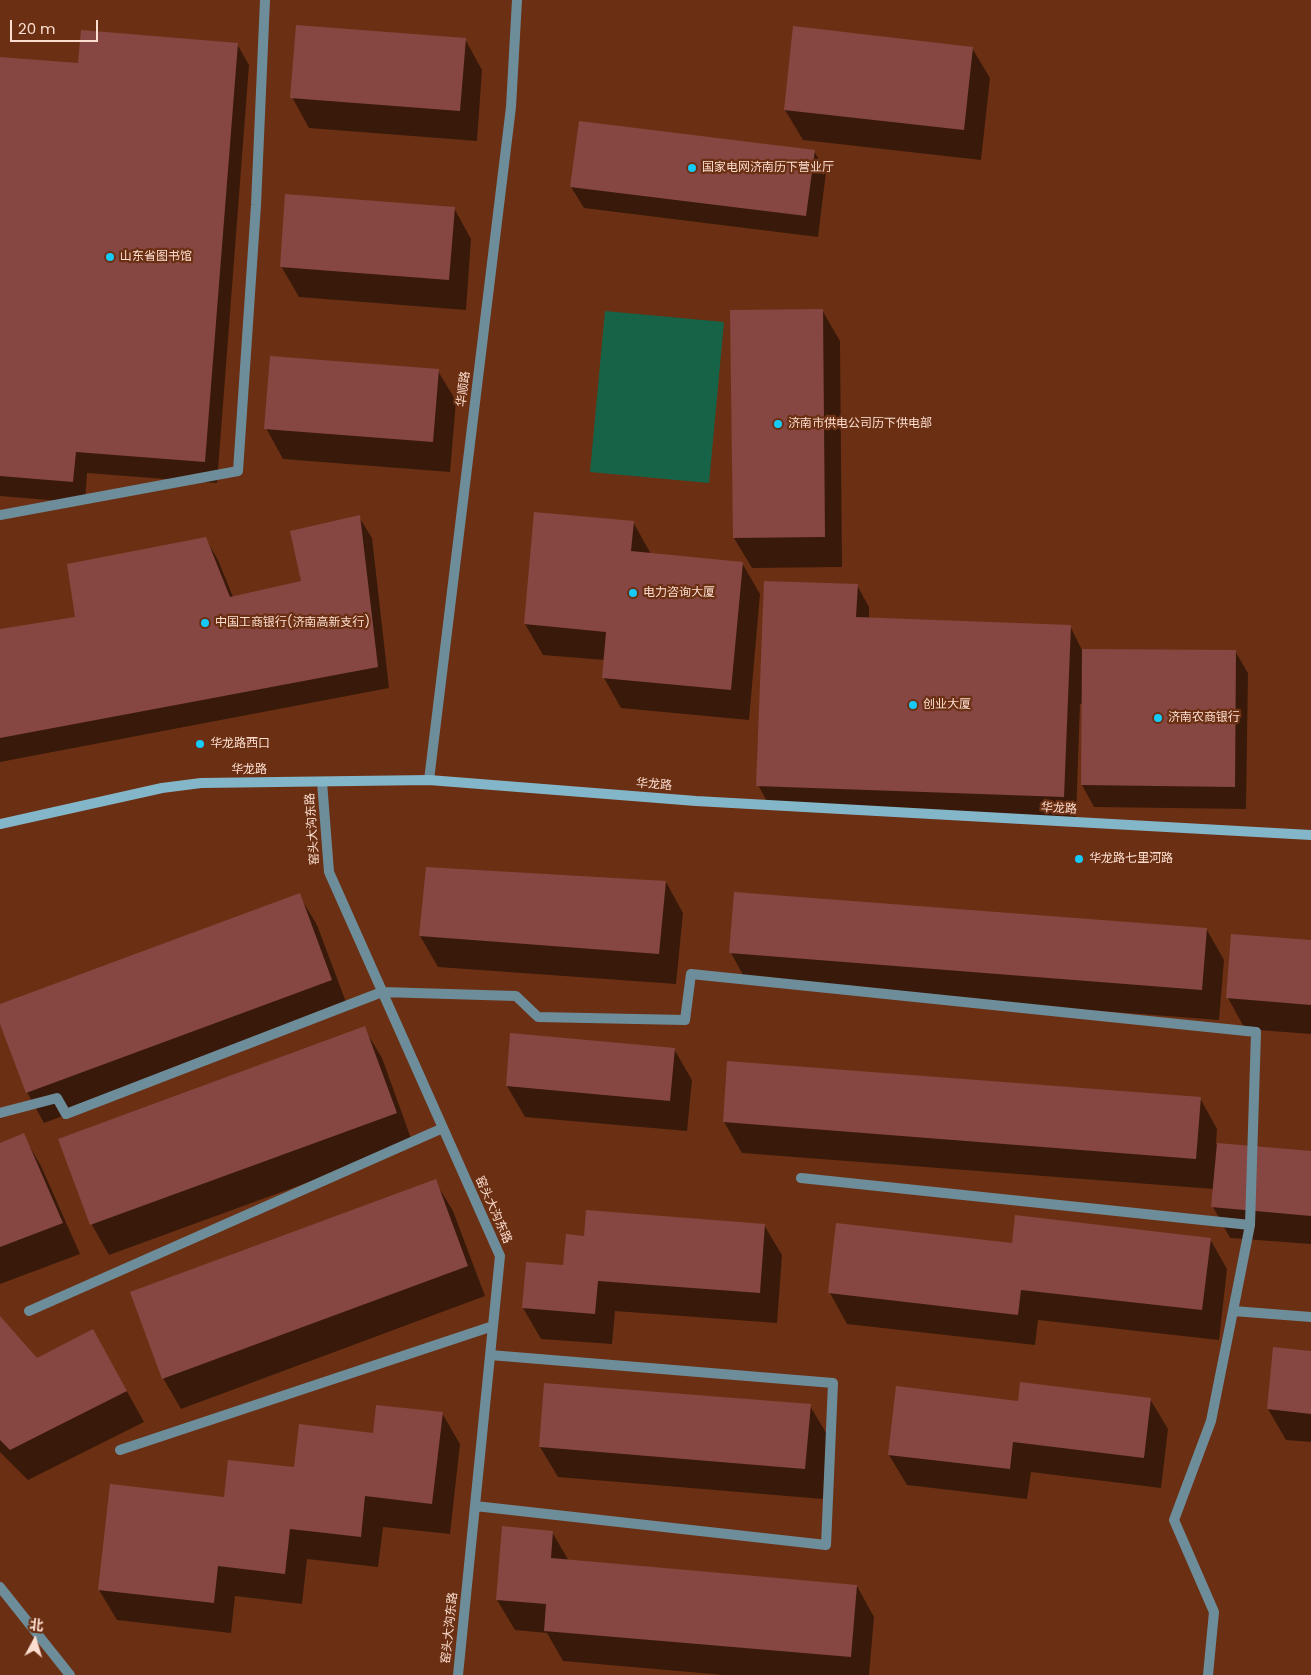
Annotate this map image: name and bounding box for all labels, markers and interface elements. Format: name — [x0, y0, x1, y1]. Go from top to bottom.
scale bar — [12, 10, 100, 42]
text: 20 m — [18, 18, 56, 39]
place label: 国家电网济南历下营业厅 — [702, 161, 834, 175]
marker: 国家电网济南历下营业厅 — [686, 162, 698, 174]
place label: 山东省图书馆 — [120, 250, 192, 264]
marker: 山东省图书馆 — [104, 251, 116, 263]
street label: 华顺路 — [455, 370, 473, 408]
place label: 济南市供电公司历下供电部 — [788, 417, 932, 431]
marker: 济南市供电公司历下供电部 — [772, 418, 784, 430]
place label: 电力咨询大厦 — [643, 586, 715, 600]
marker: 电力咨询大厦 — [627, 587, 639, 599]
place label: 中国工商银行(济南高新支行) — [215, 616, 370, 630]
marker: 中国工商银行(济南高新支行) — [199, 617, 211, 629]
place label: 创业大厦 — [923, 698, 971, 712]
marker: 创业大厦 — [907, 699, 919, 711]
place label: 济南农商银行 — [1168, 711, 1240, 725]
marker: 济南农商银行 — [1152, 712, 1164, 724]
place label: 华龙路西口 — [210, 737, 270, 751]
marker: 华龙路西口 — [194, 738, 206, 750]
street label: 华龙路 — [231, 763, 267, 777]
street label: 华龙路 — [636, 777, 672, 793]
street label: 窑头大沟东路 — [303, 793, 323, 865]
street label: 华龙路 — [1041, 801, 1077, 817]
place label: 华龙路七里河路 — [1089, 852, 1173, 866]
marker: 华龙路七里河路 — [1073, 853, 1085, 865]
street label: 窑头大沟东路 — [472, 1174, 514, 1246]
street label: 窑头大沟东路 — [439, 1591, 461, 1665]
text: 北 — [29, 1614, 45, 1636]
north arrow — [10, 1615, 60, 1665]

